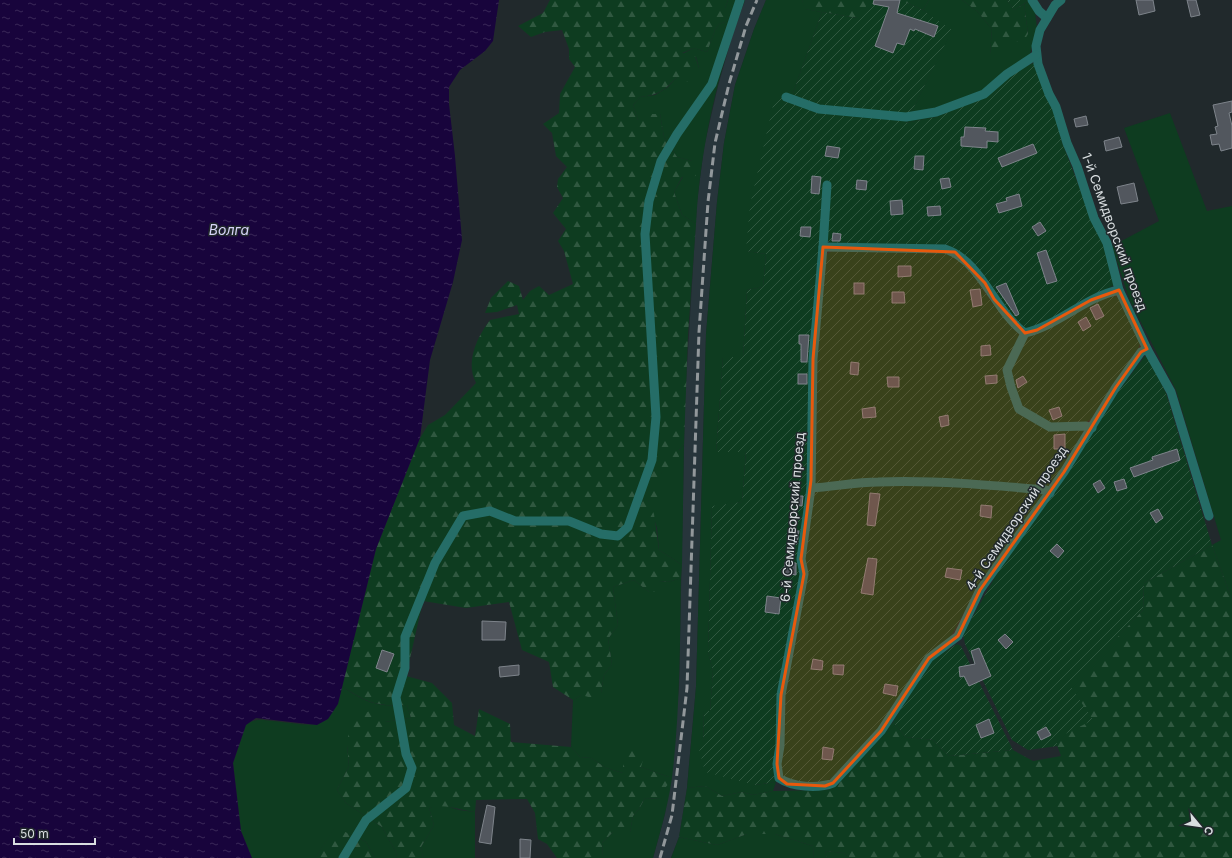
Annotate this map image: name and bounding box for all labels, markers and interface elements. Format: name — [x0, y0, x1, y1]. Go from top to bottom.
street label: 1-й Семидворский проезд — [1079, 150, 1151, 314]
water label: Волга — [209, 221, 250, 238]
street label: 6-й Семидворский проезд — [777, 431, 807, 603]
street label: 4-й Семидворский проезд — [962, 443, 1070, 593]
north arrow — [1180, 806, 1220, 846]
scale bar — [14, 820, 95, 846]
text: С — [1201, 824, 1217, 838]
text: 50 m — [20, 826, 49, 841]

